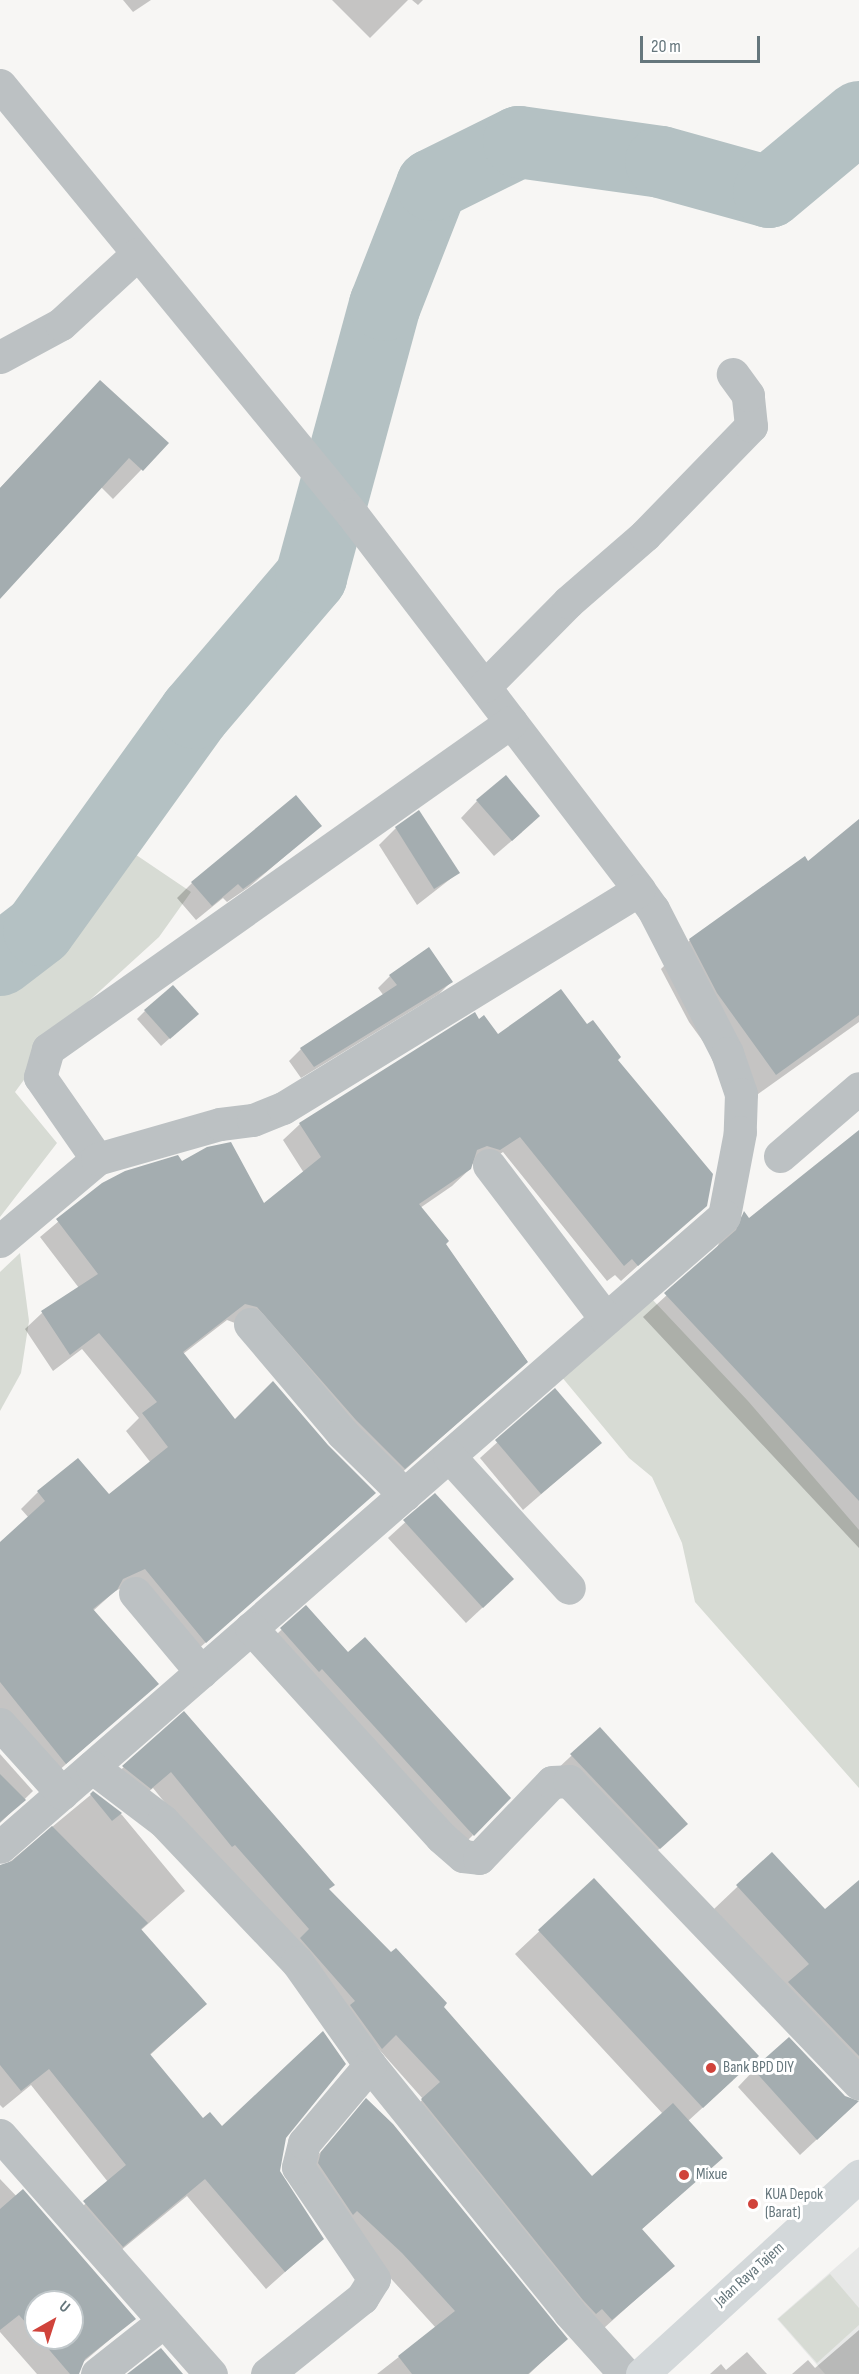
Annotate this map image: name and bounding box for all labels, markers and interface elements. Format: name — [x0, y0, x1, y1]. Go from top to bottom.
scale bar — [643, 24, 763, 62]
text: 20 m — [651, 36, 681, 57]
place label: Bank BPD DIY — [723, 2058, 794, 2078]
marker: Bank BPD DIY — [704, 2061, 718, 2075]
place label: Mixue — [696, 2165, 728, 2185]
marker: Mixue — [677, 2168, 691, 2182]
place label: KUA Depok (Barat) — [765, 2185, 823, 2223]
marker: KUA Depok (Barat) — [746, 2197, 760, 2211]
street label: Jalan Raya Tajem — [711, 2239, 789, 2311]
north arrow — [24, 2290, 84, 2350]
text: U — [55, 2297, 74, 2317]

